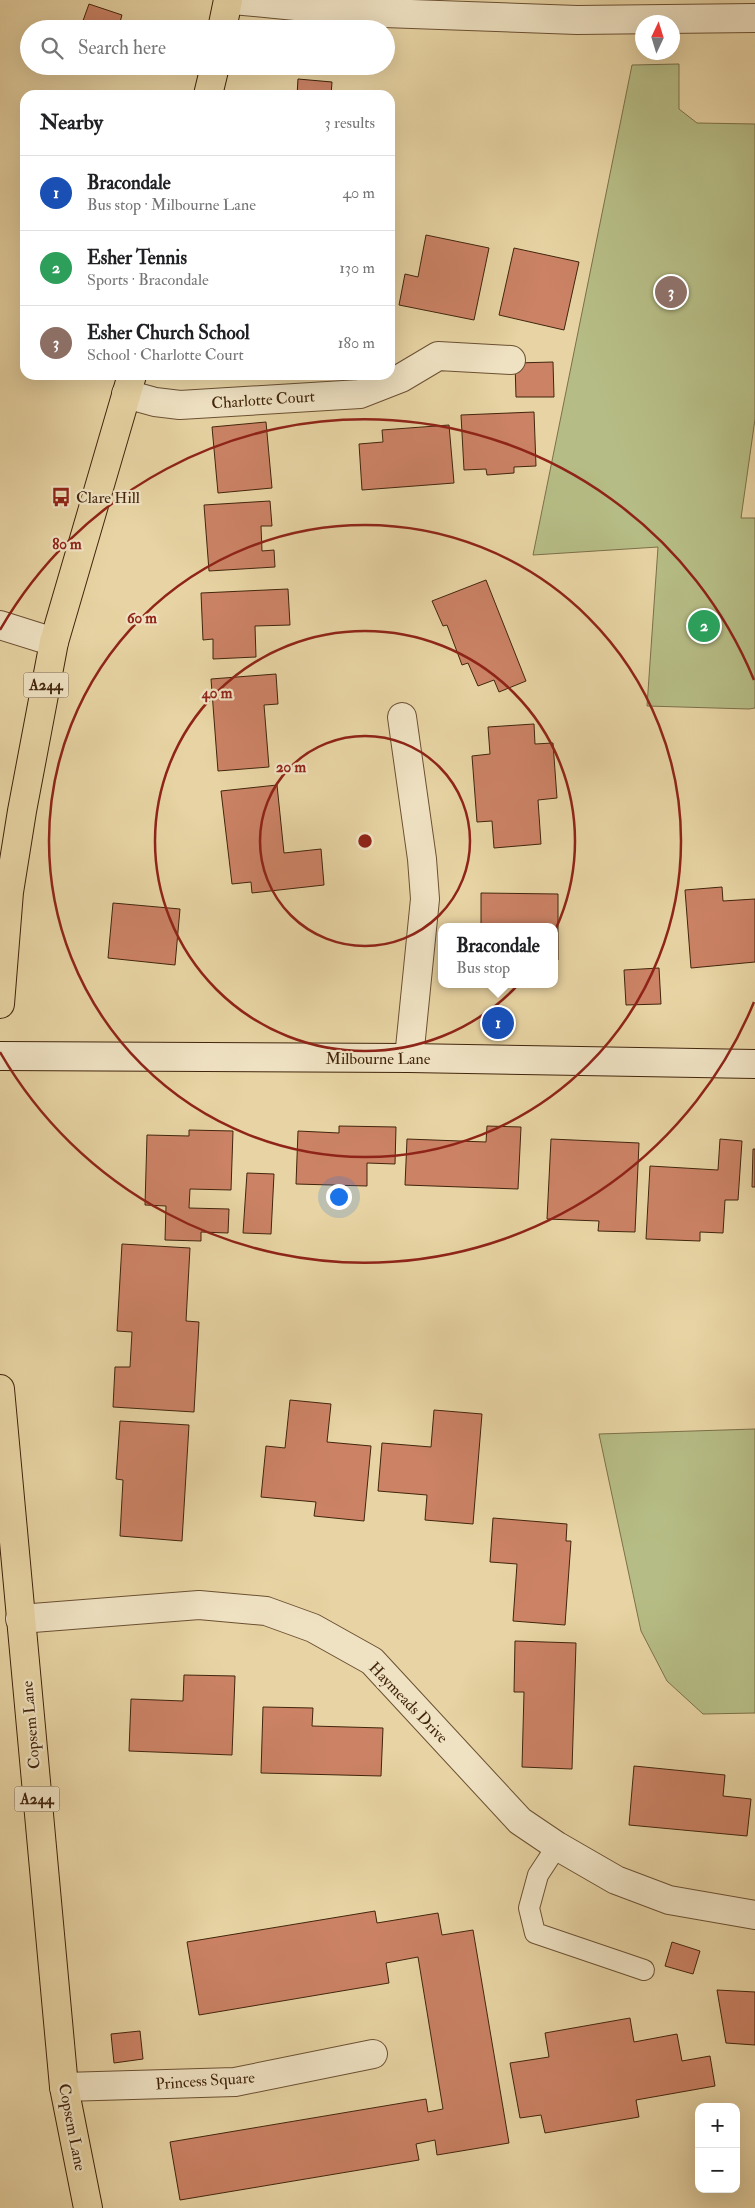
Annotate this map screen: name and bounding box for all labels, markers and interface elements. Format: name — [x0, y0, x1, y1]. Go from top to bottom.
north arrow — [635, 15, 680, 60]
search box — [20, 20, 395, 75]
icon: search — [38, 34, 66, 62]
text: Search here — [78, 36, 166, 60]
text: Nearby — [40, 109, 103, 136]
text: 3 results — [324, 113, 375, 133]
text: Bracondale — [87, 171, 171, 195]
text: 1 — [53, 183, 59, 203]
text: 40 m — [342, 183, 375, 203]
text: Bus stop · Milbourne Lane — [87, 195, 256, 215]
text: Esher Tennis — [87, 246, 187, 270]
text: 2 — [52, 258, 60, 278]
text: 130 m — [339, 258, 375, 278]
text: Sports · Bracondale — [87, 270, 209, 290]
pin: 3 — [655, 273, 687, 311]
text: Esher Church School — [87, 321, 250, 345]
text: 3 — [53, 333, 59, 353]
text: 180 m — [338, 333, 375, 353]
text: School · Charlotte Court — [87, 345, 244, 365]
street label: Charlotte Court — [211, 386, 315, 414]
bus stop icon: Clare Hill — [50, 486, 72, 508]
place label: Clare Hill — [76, 488, 140, 508]
text: 80 m — [52, 535, 82, 554]
pin: 2 — [688, 607, 720, 645]
text: 60 m — [127, 609, 157, 628]
road number: A244 — [23, 672, 68, 698]
text: 40 m — [201, 684, 233, 703]
text: 20 m — [276, 758, 306, 777]
centre of rings — [356, 832, 374, 850]
popup — [438, 923, 558, 988]
text: Bracondale — [456, 934, 540, 958]
text: Bus stop — [456, 958, 510, 978]
pin: 1 — [482, 1004, 514, 1042]
street label: Milbourne Lane — [326, 1049, 431, 1069]
your location — [326, 1184, 352, 1210]
street label: Haymeads Drive — [364, 1658, 452, 1748]
street label: Copsem Lane — [17, 1680, 46, 1770]
road number: A244 — [15, 1786, 60, 1812]
street label: Princess Square — [155, 2068, 256, 2094]
street label: Copsem Lane — [53, 2082, 90, 2173]
map controls — [695, 2103, 740, 2193]
button: + — [695, 2103, 740, 2148]
button: − — [695, 2148, 740, 2193]

